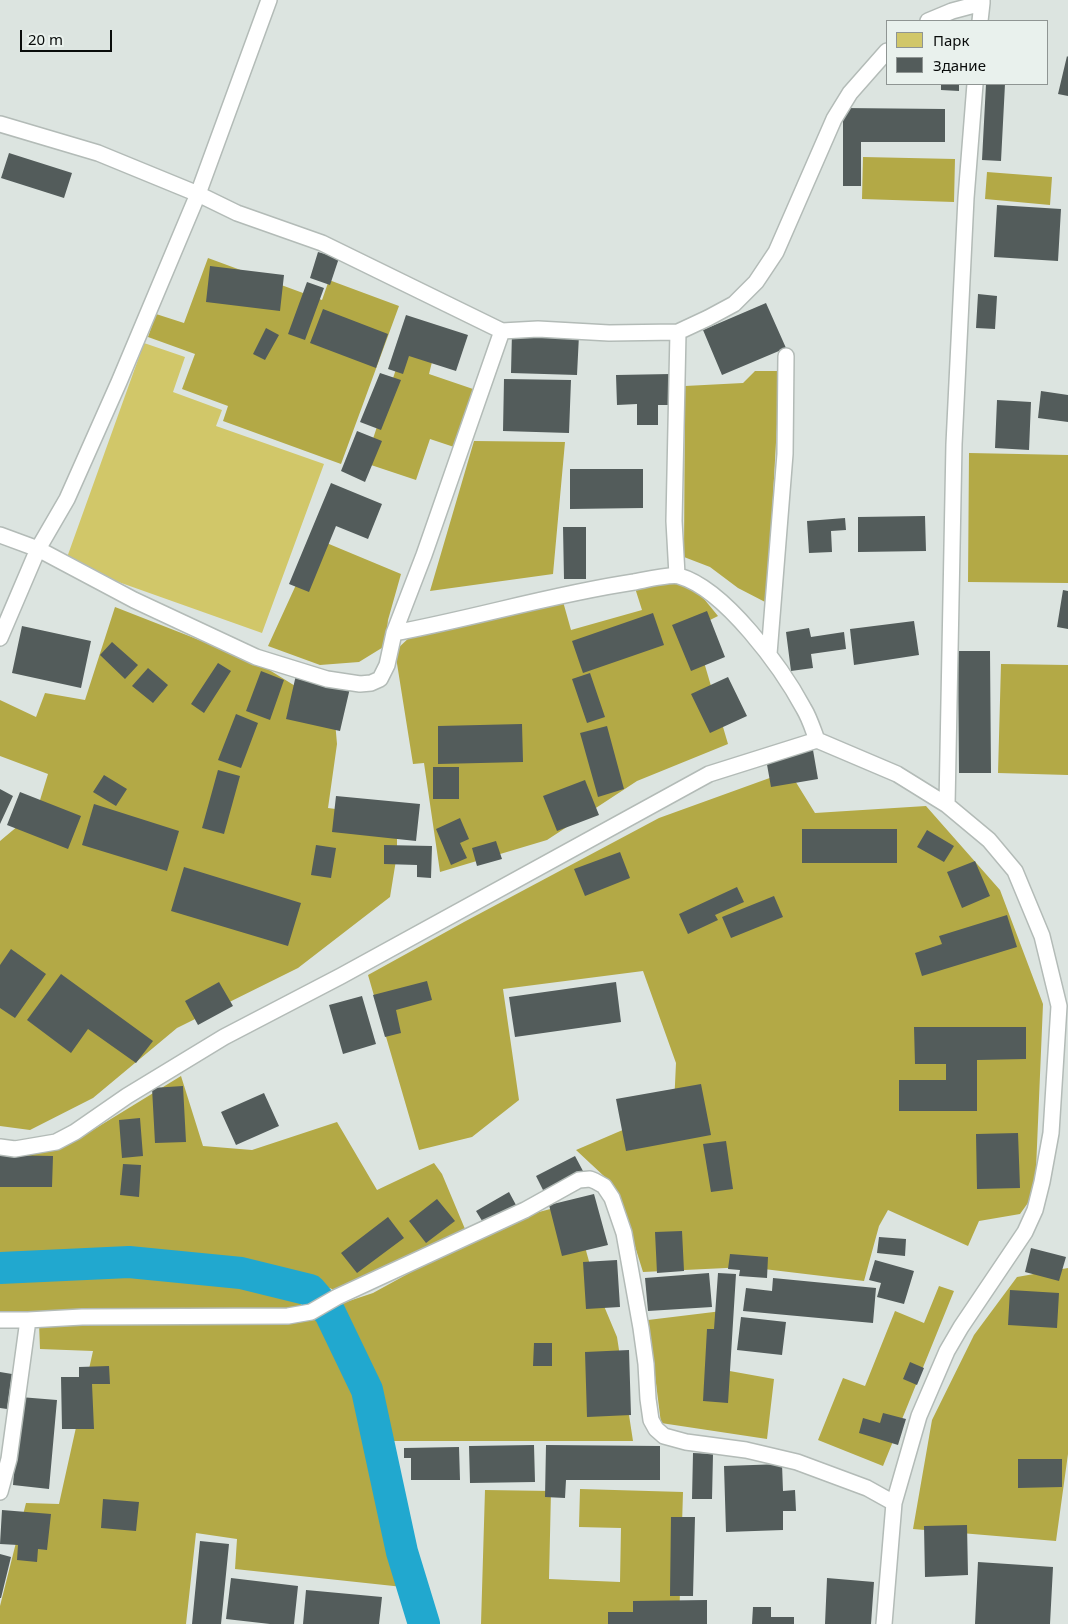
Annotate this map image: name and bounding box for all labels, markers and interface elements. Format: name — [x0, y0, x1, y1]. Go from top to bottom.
scale bar — [22, 20, 115, 52]
legend — [886, 20, 1048, 85]
text: 20 m — [28, 29, 63, 49]
text: Парк — [933, 30, 969, 50]
text: Здание — [933, 55, 986, 75]

